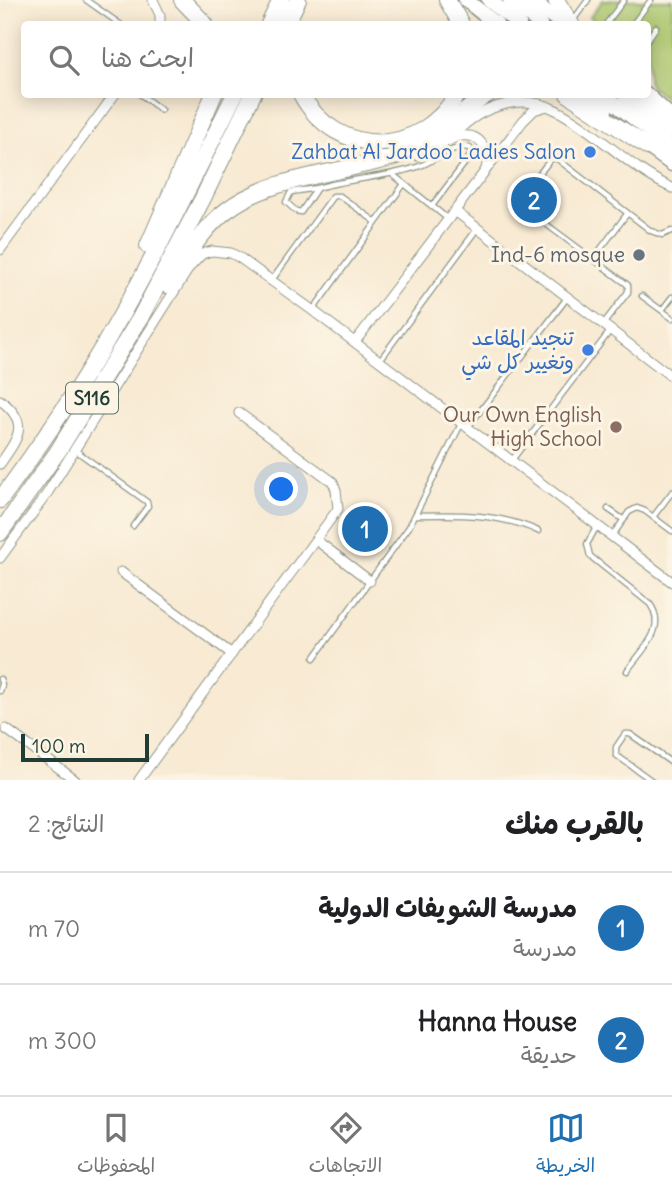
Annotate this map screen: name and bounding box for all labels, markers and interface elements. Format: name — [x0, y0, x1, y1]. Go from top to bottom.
search box — [21, 21, 651, 98]
icon: search — [45, 41, 83, 79]
text: ابحث هنا — [101, 41, 194, 74]
place label: Zahbat Al Jardoo Ladies Salon — [291, 138, 576, 165]
marker: Zahbat Al Jardoo Ladies Salon — [582, 144, 598, 160]
pin: 2 — [511, 174, 557, 226]
place label: Ind-6 mosque — [491, 241, 625, 268]
marker: Ind-6 mosque — [631, 247, 647, 263]
place label: تنجيد المقاعد وتغيير كل شي — [461, 324, 575, 381]
marker: تنجيد المقاعد وتغيير كل شي — [580, 342, 596, 358]
road number: S116 — [66, 382, 118, 414]
place label: Our Own English High School — [443, 401, 602, 452]
marker: Our Own English High School — [608, 419, 624, 435]
your location — [264, 472, 298, 506]
pin: 1 — [342, 503, 388, 555]
scale bar — [21, 731, 149, 763]
text: 100 m — [32, 734, 86, 758]
text: بالقرب منك — [505, 804, 644, 842]
text: النتائج: 2 — [28, 809, 104, 838]
text: مدرسة الشويفات الدولية — [318, 891, 577, 924]
text: 70 m — [28, 914, 80, 943]
text: 1 — [616, 914, 626, 943]
text: مدرسة — [513, 933, 577, 962]
text: Hanna House — [418, 1005, 577, 1038]
text: 300 m — [28, 1026, 97, 1055]
text: 2 — [615, 1026, 627, 1055]
text: حديقة — [521, 1040, 577, 1069]
tab: المحفوظات — [77, 1109, 155, 1182]
tab: الاتجاهات — [309, 1109, 382, 1182]
tab: الخريطة — [536, 1109, 595, 1182]

